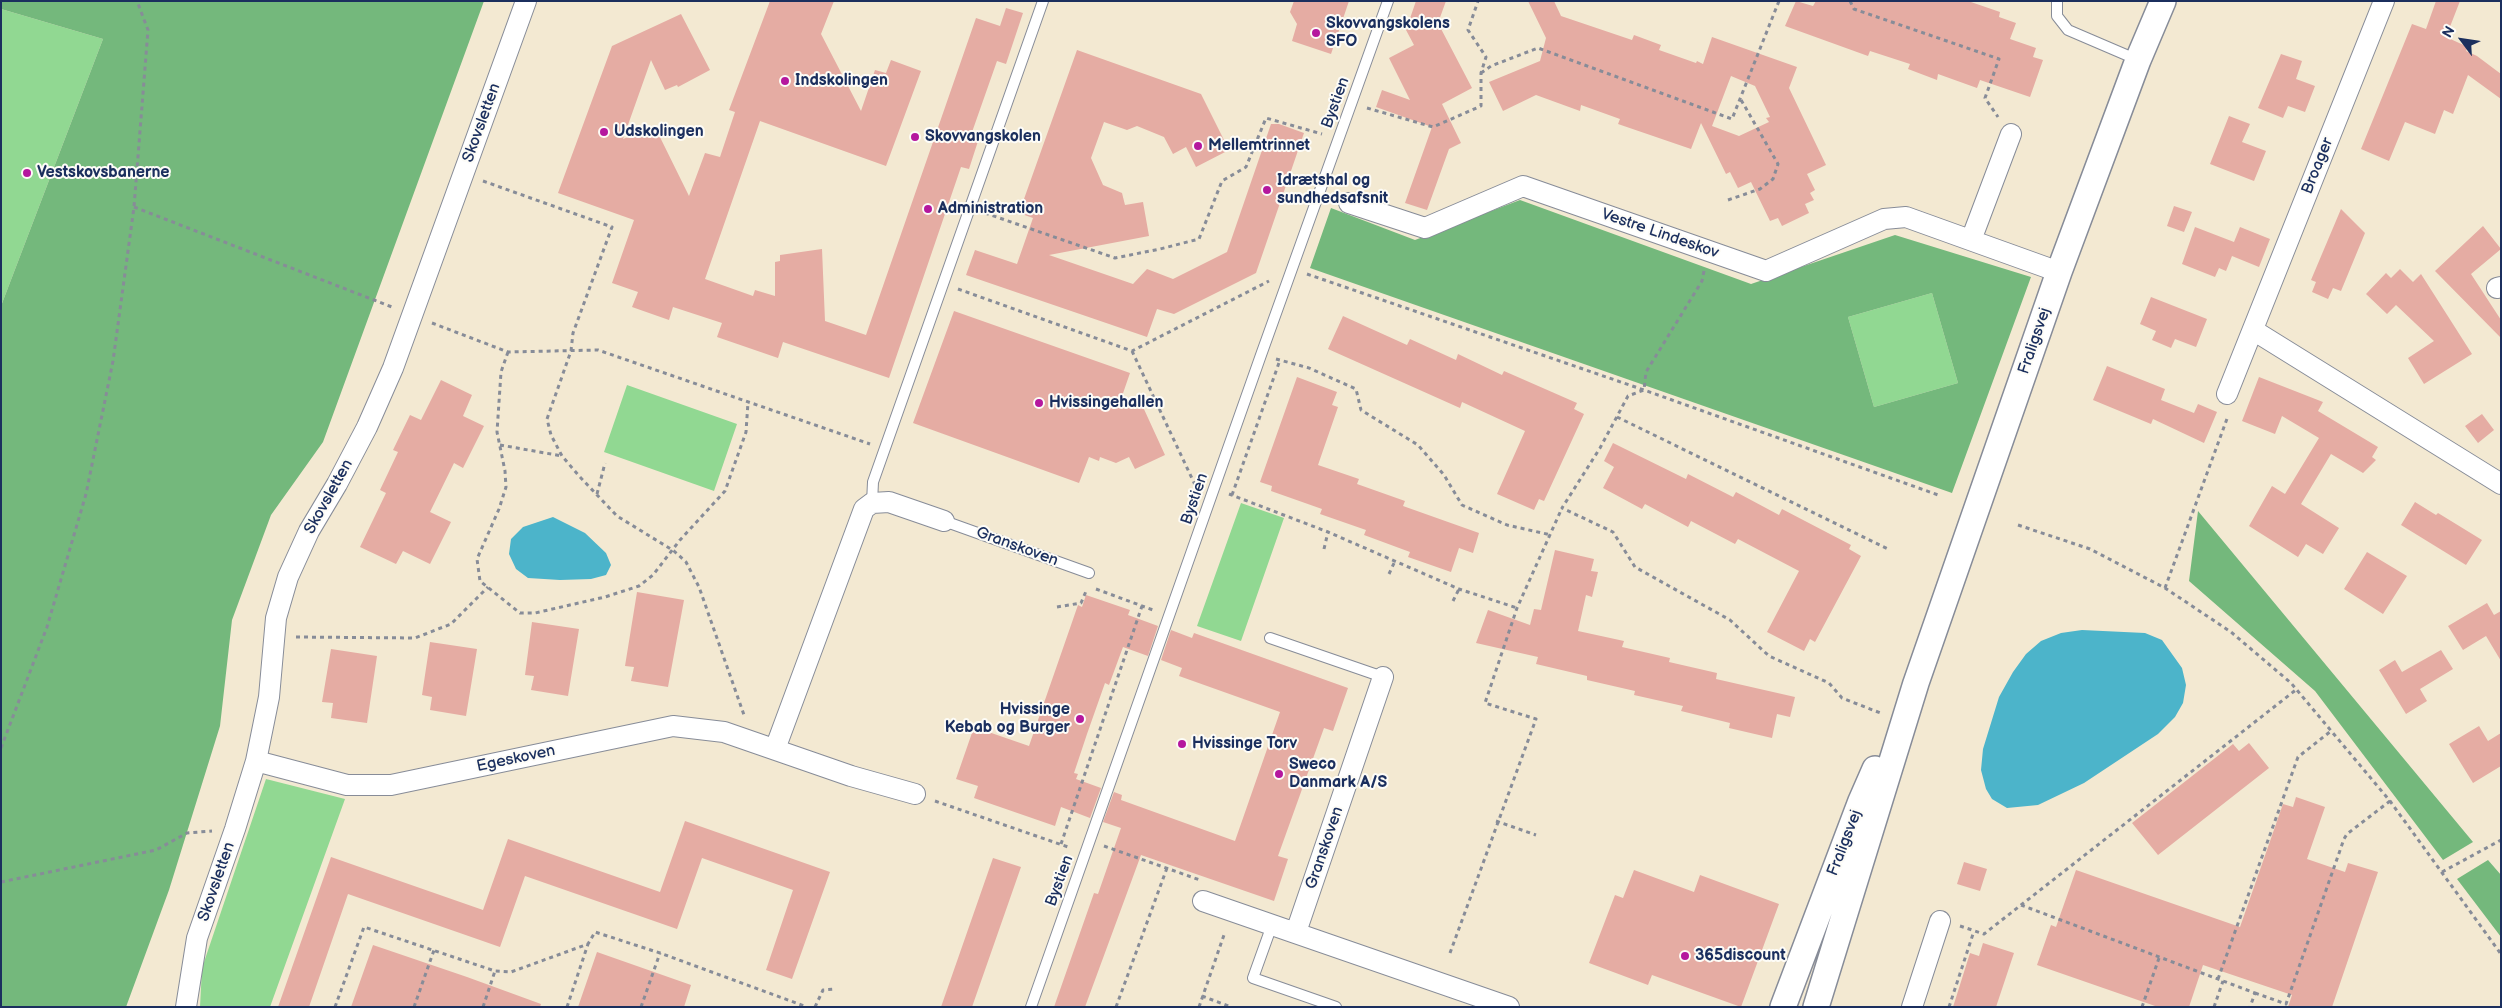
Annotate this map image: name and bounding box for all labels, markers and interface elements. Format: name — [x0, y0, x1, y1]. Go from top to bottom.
place label: Skovvangskolens SFO — [1326, 14, 1450, 52]
north arrow — [2437, 15, 2487, 65]
text: N — [2439, 23, 2459, 41]
marker: Skovvangskolens SFO — [1310, 27, 1322, 39]
place label: Indskolingen — [795, 71, 888, 91]
marker: Indskolingen — [779, 75, 791, 87]
street label: Bystien — [1318, 75, 1354, 131]
street label: Skovsletten — [459, 81, 505, 165]
place label: Udskolingen — [614, 122, 704, 142]
marker: Udskolingen — [598, 126, 610, 138]
place label: Skovvangskolen — [925, 127, 1041, 147]
marker: Skovvangskolen — [909, 131, 921, 143]
street label: Broager — [2298, 135, 2338, 197]
place label: Mellemtrinnet — [1208, 136, 1310, 156]
marker: Mellemtrinnet — [1192, 140, 1204, 152]
place label: Vestskovsbanerne — [37, 163, 170, 183]
marker: Vestskovsbanerne — [21, 167, 33, 179]
place label: Idrætshal og sundhedsafsnit — [1277, 171, 1388, 209]
marker: Idrætshal og sundhedsafsnit — [1261, 184, 1273, 196]
place label: Administration — [938, 199, 1043, 219]
marker: Administration — [922, 203, 934, 215]
street label: Vestre Lindeskov — [1599, 205, 1721, 263]
street label: Fraligsvej — [2015, 305, 2055, 377]
place label: Hvissingehallen — [1049, 393, 1163, 413]
marker: Hvissingehallen — [1033, 397, 1045, 409]
street label: Skovsletten — [301, 456, 357, 538]
street label: Bystien — [1177, 471, 1213, 527]
street label: Granskoven — [973, 523, 1061, 571]
place label: Hvissinge Kebab og Burger — [945, 700, 1070, 738]
marker: Hvissinge Kebab og Burger — [1074, 713, 1086, 725]
place label: Hvissinge Torv — [1192, 734, 1297, 754]
marker: Hvissinge Torv — [1176, 738, 1188, 750]
street label: Egeskoven — [475, 741, 557, 777]
place label: Sweco Danmark A/S — [1289, 755, 1387, 793]
marker: Sweco Danmark A/S — [1273, 768, 1285, 780]
street label: Granskoven — [1302, 804, 1348, 892]
street label: Fraligsvej — [1824, 807, 1866, 879]
street label: Skovsletten — [194, 840, 240, 924]
street label: Bystien — [1042, 853, 1078, 909]
place label: 365discount — [1695, 946, 1786, 966]
marker: 365discount — [1679, 950, 1691, 962]

